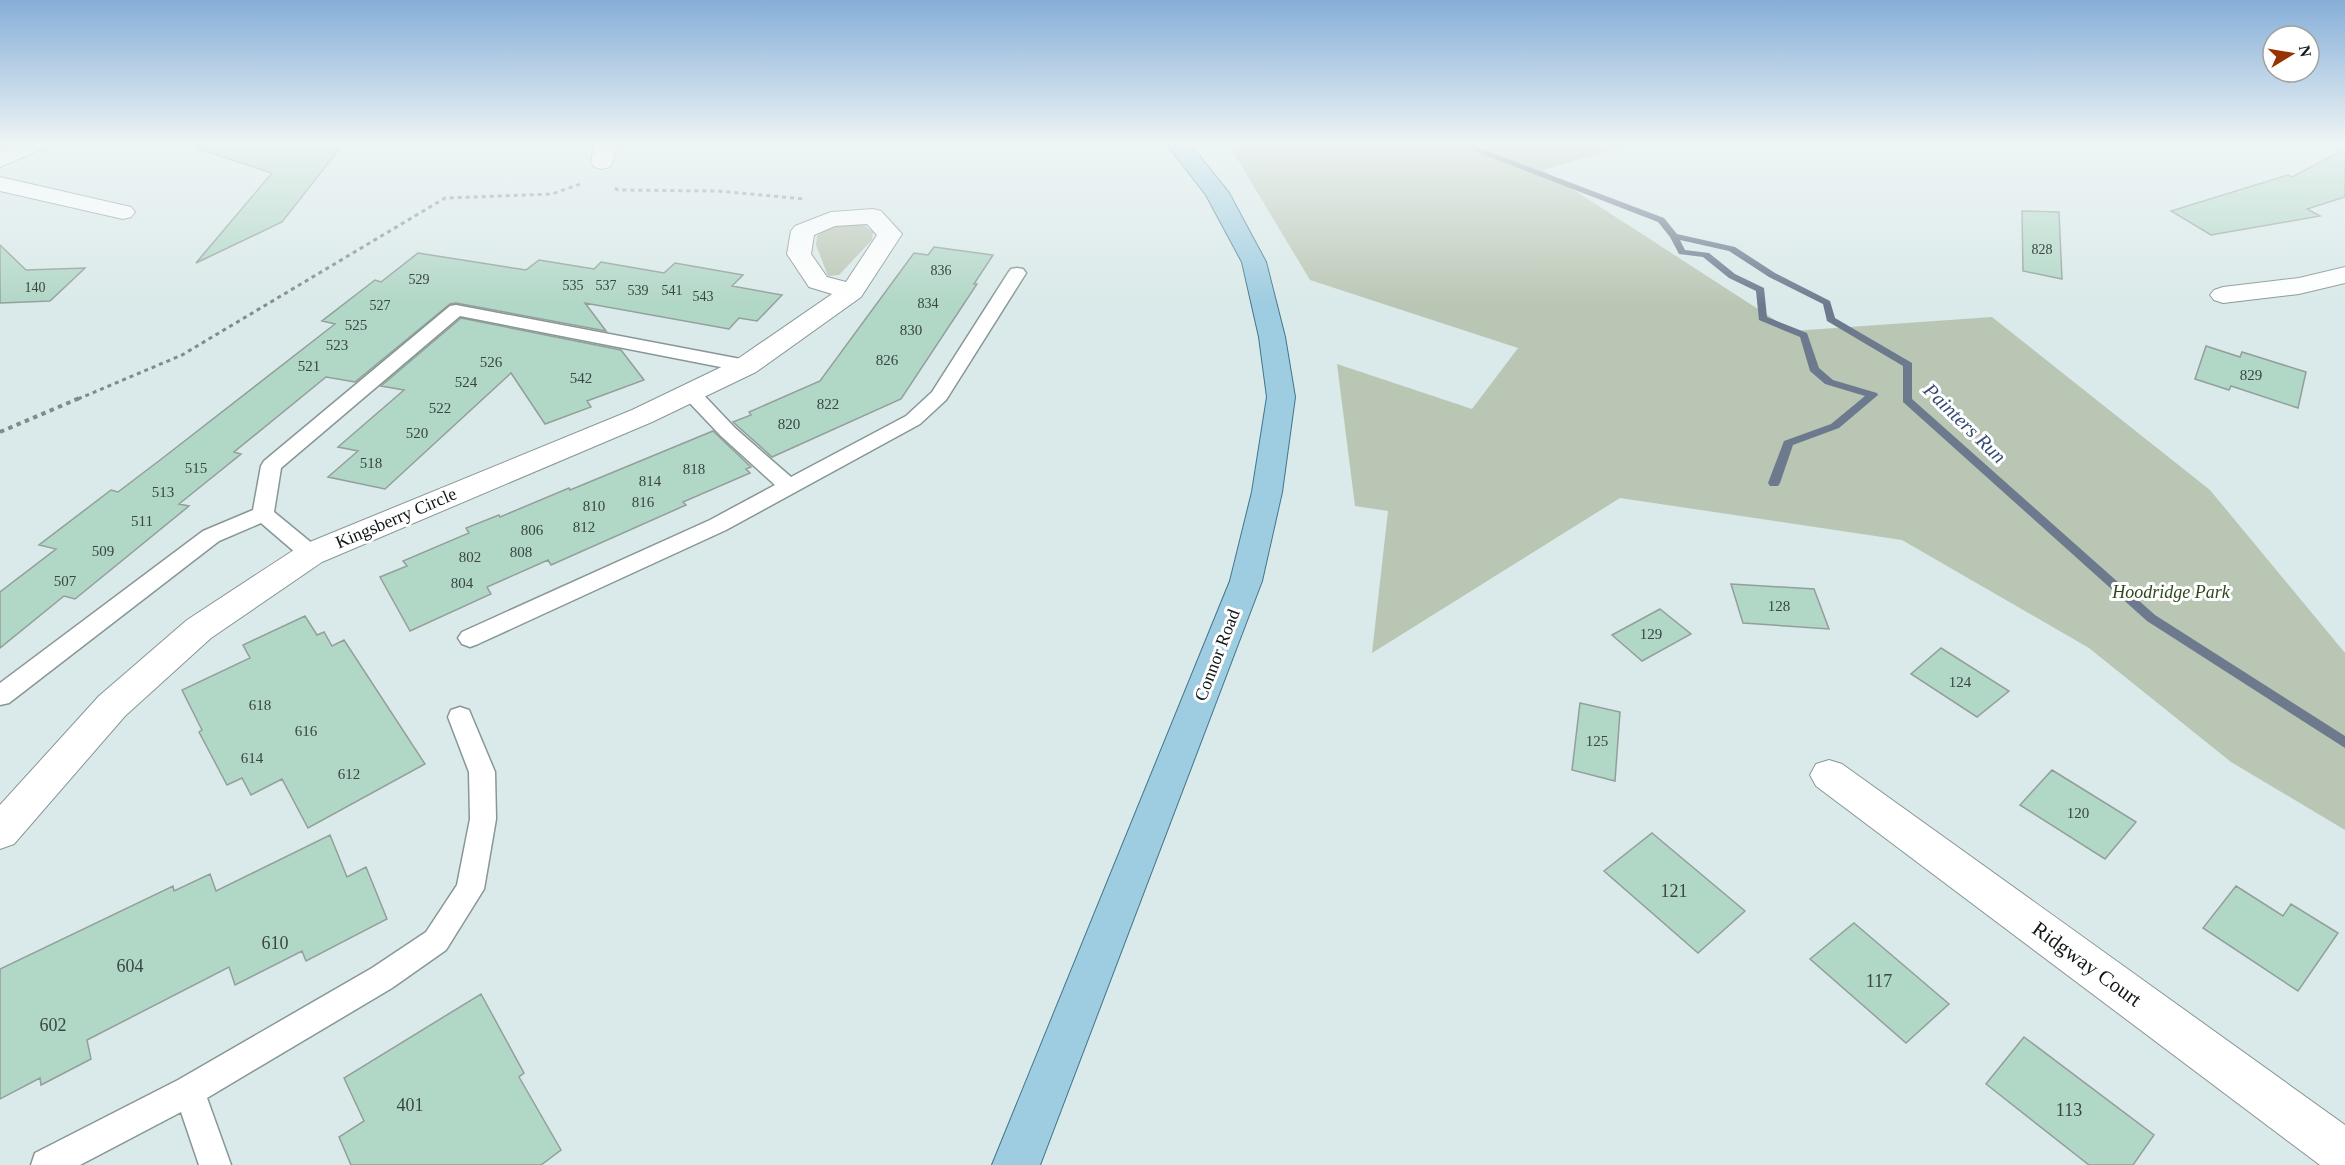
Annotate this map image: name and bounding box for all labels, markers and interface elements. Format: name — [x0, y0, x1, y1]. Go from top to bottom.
north arrow — [2261, 24, 2321, 84]
text: N — [2296, 44, 2315, 59]
house number: 828 — [2032, 242, 2053, 257]
house number: 836 — [931, 263, 952, 278]
house number: 529 — [409, 272, 430, 287]
house number: 535 — [563, 278, 584, 293]
house number: 537 — [596, 278, 617, 293]
house number: 140 — [25, 280, 46, 295]
house number: 539 — [628, 283, 649, 298]
house number: 541 — [662, 283, 683, 298]
house number: 543 — [693, 289, 714, 304]
house number: 834 — [918, 296, 939, 311]
house number: 527 — [370, 298, 391, 313]
house number: 525 — [345, 317, 367, 333]
house number: 830 — [900, 322, 922, 338]
house number: 523 — [326, 337, 348, 353]
house number: 826 — [876, 352, 899, 368]
house number: 526 — [480, 354, 503, 370]
house number: 521 — [298, 358, 320, 374]
house number: 829 — [2240, 367, 2262, 383]
house number: 542 — [570, 370, 592, 386]
house number: 524 — [455, 374, 478, 390]
water label: Painters Run — [1919, 378, 2010, 467]
house number: 822 — [817, 396, 839, 412]
house number: 522 — [429, 400, 451, 416]
house number: 820 — [778, 416, 800, 432]
house number: 520 — [406, 425, 428, 441]
house number: 518 — [360, 455, 382, 471]
house number: 515 — [185, 460, 207, 476]
house number: 818 — [683, 461, 705, 477]
house number: 814 — [639, 473, 662, 489]
street label: Kingsberry Circle — [333, 483, 460, 552]
house number: 513 — [152, 484, 174, 500]
house number: 816 — [632, 494, 655, 510]
house number: 810 — [583, 498, 605, 514]
house number: 511 — [131, 513, 153, 529]
house number: 812 — [573, 519, 595, 535]
house number: 806 — [521, 522, 544, 538]
house number: 509 — [92, 543, 114, 559]
house number: 808 — [510, 544, 532, 560]
house number: 802 — [459, 549, 481, 565]
house number: 507 — [54, 573, 77, 589]
house number: 804 — [451, 575, 474, 591]
park label: Hoodridge Park — [2111, 582, 2231, 602]
house number: 128 — [1768, 598, 1790, 614]
street label: Connor Road — [1190, 606, 1244, 704]
house number: 129 — [1640, 626, 1662, 642]
house number: 124 — [1949, 674, 1972, 690]
house number: 618 — [249, 697, 271, 713]
house number: 616 — [295, 723, 318, 739]
house number: 125 — [1586, 733, 1608, 749]
house number: 614 — [241, 750, 264, 766]
house number: 612 — [338, 766, 360, 782]
house number: 120 — [2067, 805, 2089, 821]
house number: 121 — [1661, 881, 1688, 901]
street label: Ridgway Court — [2028, 916, 2146, 1012]
house number: 610 — [262, 933, 289, 953]
house number: 604 — [117, 956, 144, 976]
house number: 117 — [1866, 971, 1892, 991]
house number: 602 — [40, 1015, 67, 1035]
house number: 401 — [397, 1095, 424, 1115]
house number: 113 — [2056, 1100, 2082, 1120]

